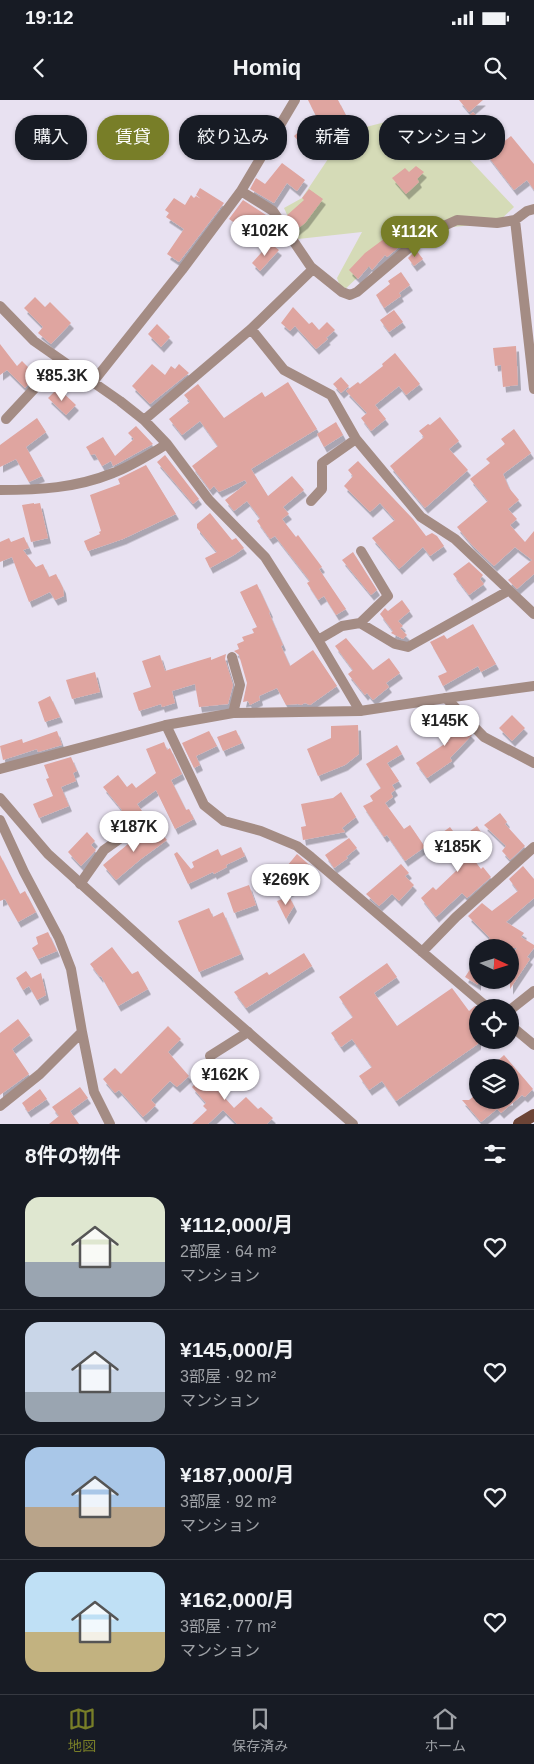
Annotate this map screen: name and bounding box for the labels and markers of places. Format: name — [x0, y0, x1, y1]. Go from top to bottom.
pin: ¥102K — [230, 214, 300, 257]
pin: ¥112K — [380, 216, 450, 258]
pin: ¥85.3K — [21, 360, 103, 402]
pin: ¥145K — [410, 704, 480, 747]
pin: ¥187K — [99, 810, 169, 853]
pin: ¥185K — [423, 830, 493, 873]
pin: ¥269K — [251, 864, 321, 906]
pin: ¥162K — [190, 1058, 260, 1101]

